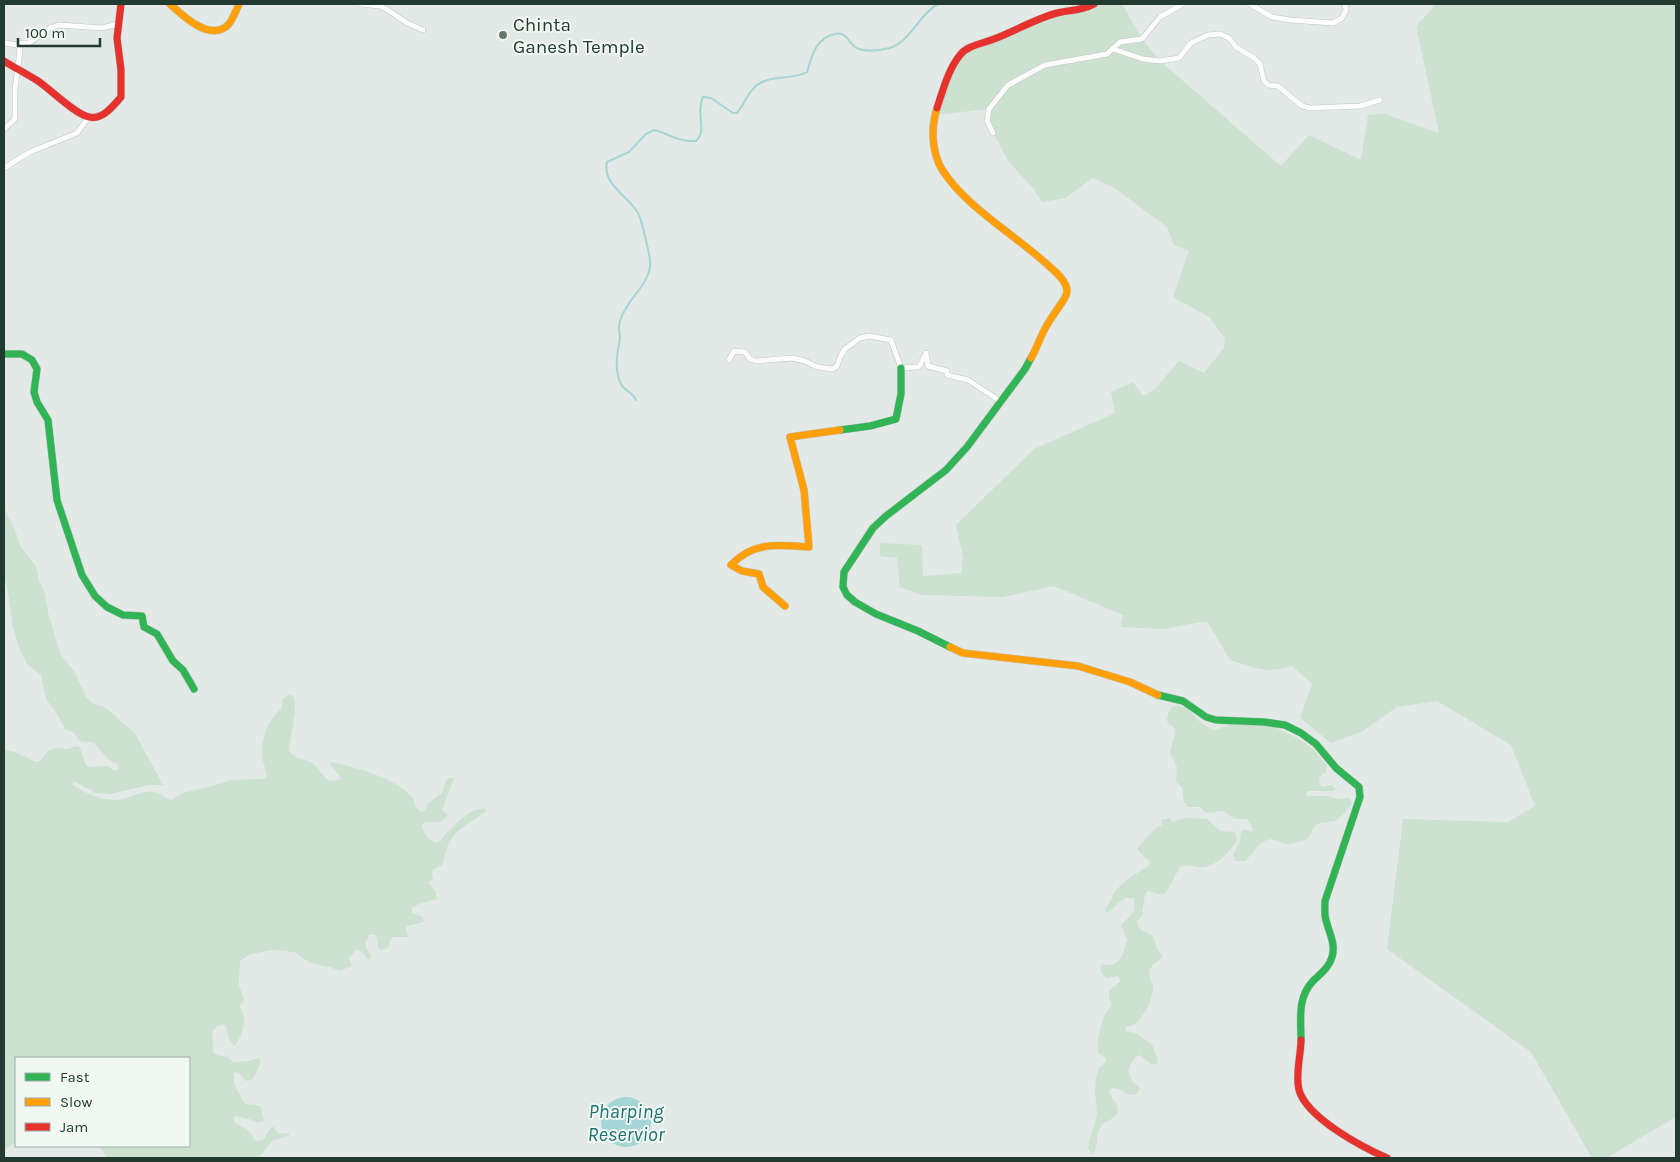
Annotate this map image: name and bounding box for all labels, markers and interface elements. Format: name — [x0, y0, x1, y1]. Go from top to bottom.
place label: Chinta Ganesh Temple — [513, 14, 645, 58]
scale bar — [18, 15, 100, 47]
text: 100 m — [25, 24, 65, 42]
marker: Chinta Ganesh Temple — [497, 29, 509, 41]
legend — [15, 1057, 190, 1147]
text: Fast — [60, 1068, 90, 1086]
text: Slow — [60, 1093, 92, 1111]
water label: Pharping Reservior — [588, 1100, 666, 1146]
text: Jam — [60, 1118, 88, 1136]

